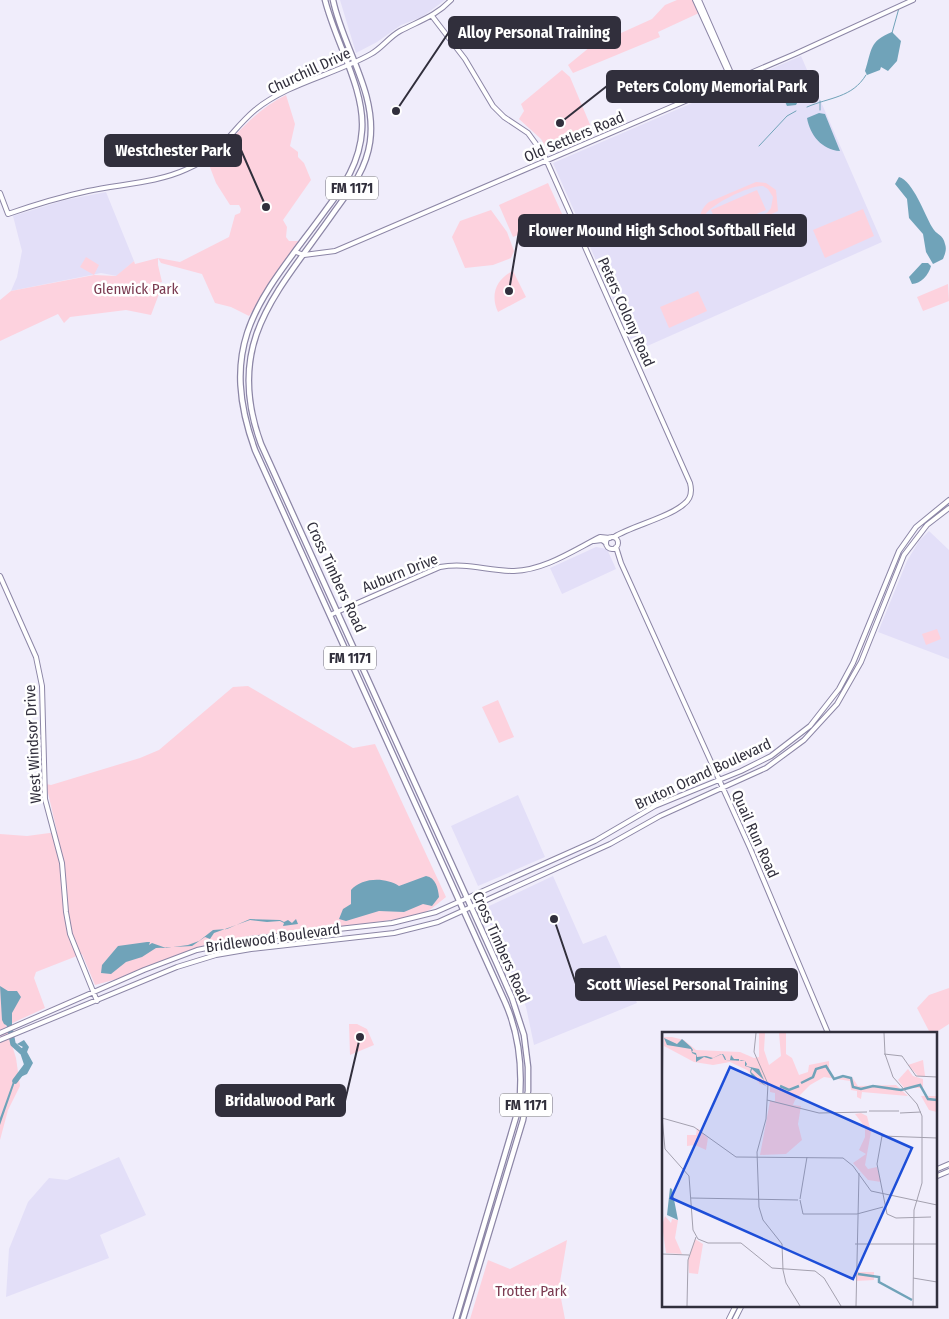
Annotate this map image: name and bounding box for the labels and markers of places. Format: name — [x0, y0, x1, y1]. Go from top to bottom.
callout: Alloy Personal Training — [449, 17, 620, 48]
callout: Peters Colony Memorial Park — [607, 71, 818, 102]
callout: Westchester Park — [105, 135, 241, 166]
callout: Flower Mound High School Softball Field — [519, 215, 806, 246]
callout: Scott Wiesel Personal Training — [576, 969, 797, 1000]
callout: Bridalwood Park — [216, 1085, 345, 1116]

